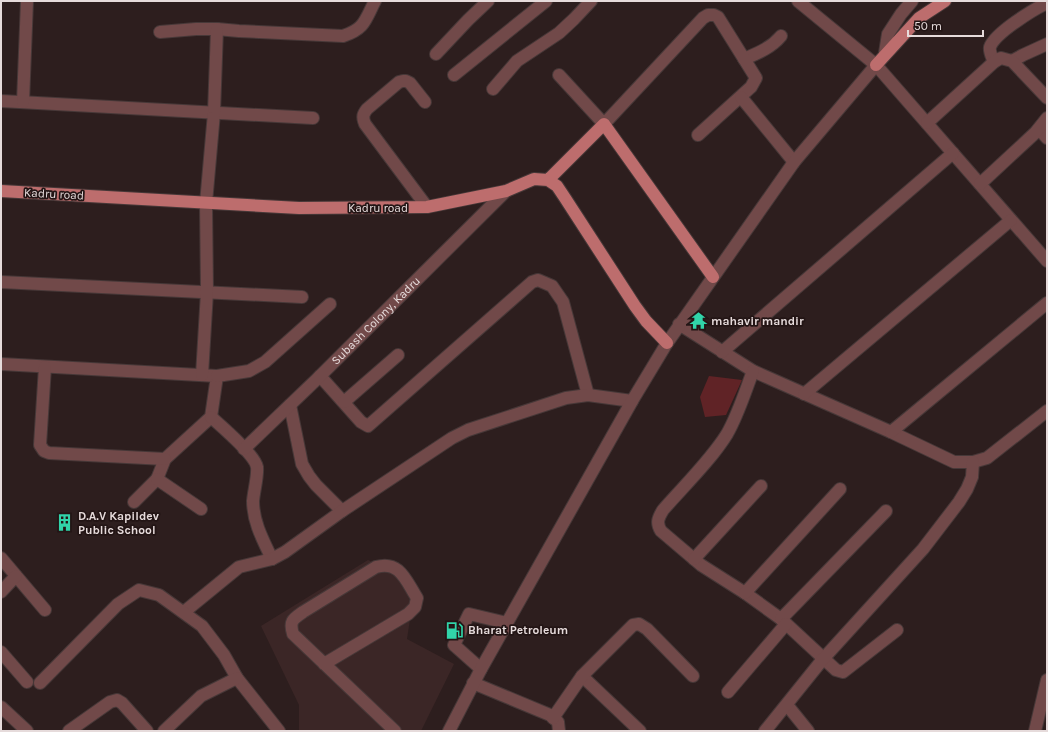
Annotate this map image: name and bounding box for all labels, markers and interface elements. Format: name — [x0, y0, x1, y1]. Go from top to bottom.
scale bar — [908, 12, 983, 38]
text: 50 m — [914, 19, 942, 33]
street label: Kadru road — [24, 185, 84, 203]
street label: Kadru road — [348, 201, 408, 215]
street label: Subash Colony, Kadru — [328, 273, 423, 368]
temple icon: mahavir mandir — [688, 311, 708, 331]
place label: mahavir mandir — [711, 314, 804, 328]
place label: D.A.V Kapildev Public School — [78, 509, 160, 537]
building icon: D.A.V Kapildev Public School — [55, 513, 75, 533]
fuel station icon: Bharat Petroleum — [445, 620, 465, 640]
place label: Bharat Petroleum — [468, 623, 568, 637]

